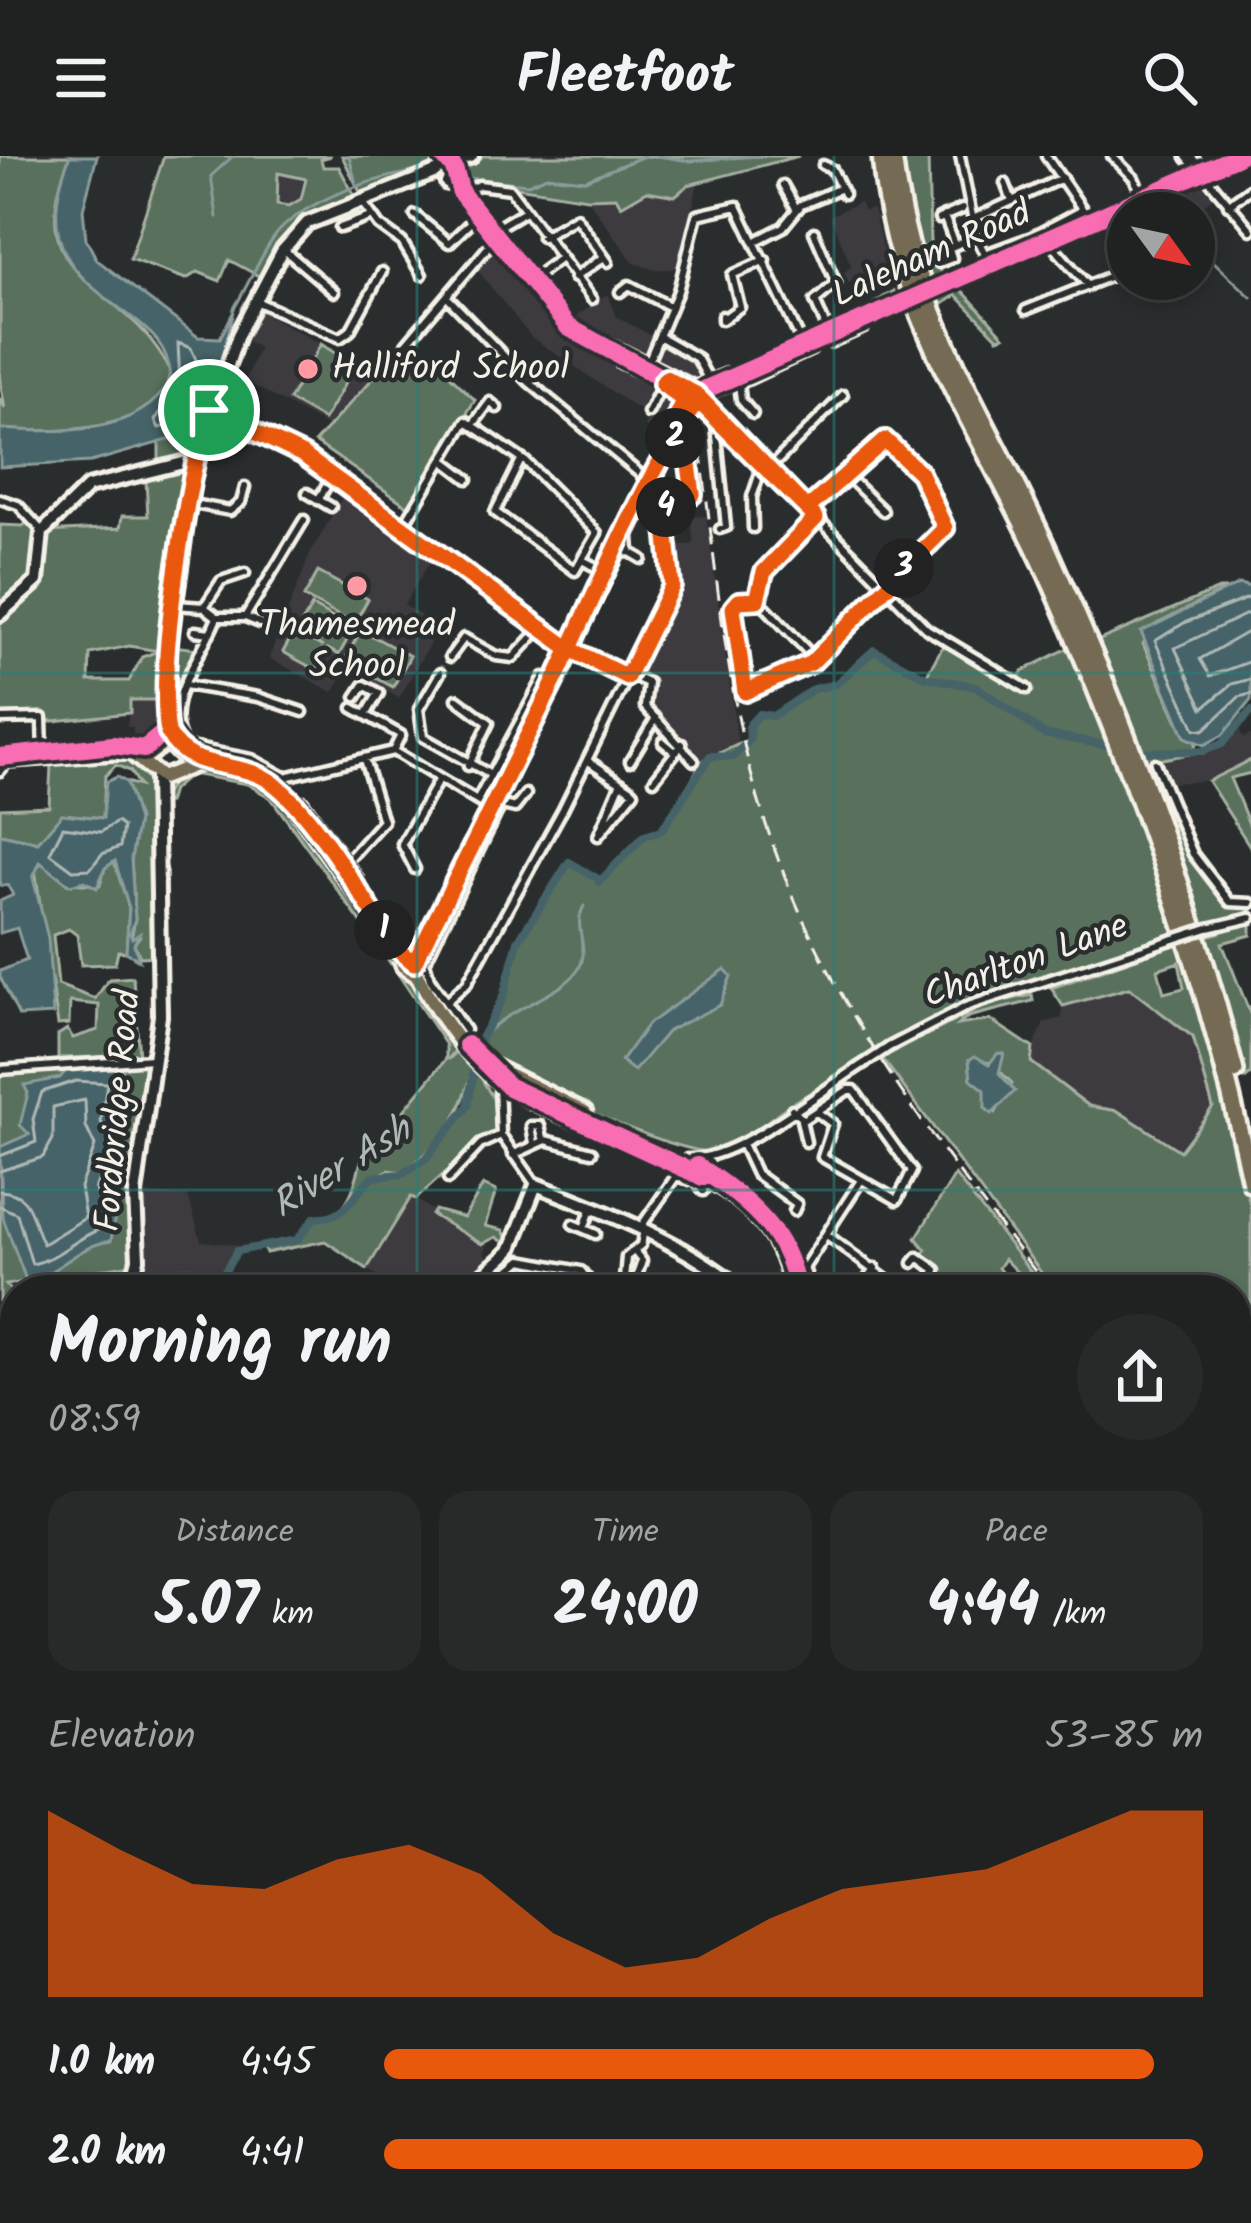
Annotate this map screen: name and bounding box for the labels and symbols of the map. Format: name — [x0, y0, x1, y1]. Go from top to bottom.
street label: Laleham Road — [823, 185, 1042, 324]
north arrow — [1107, 192, 1215, 300]
place label: Halliford School — [332, 341, 569, 398]
marker: Halliford School — [295, 356, 321, 382]
pin — [158, 359, 260, 461]
pin: 2 — [645, 408, 705, 468]
pin: 4 — [636, 477, 696, 537]
pin: 3 — [874, 538, 934, 598]
marker: Thamesmead School — [344, 573, 370, 599]
place label: Thamesmead School — [259, 598, 456, 696]
street label: Charlton Lane — [916, 899, 1136, 1025]
pin: 1 — [354, 900, 414, 960]
street label: Fordbridge Road — [80, 987, 158, 1234]
water label: River Ash — [259, 1100, 427, 1237]

